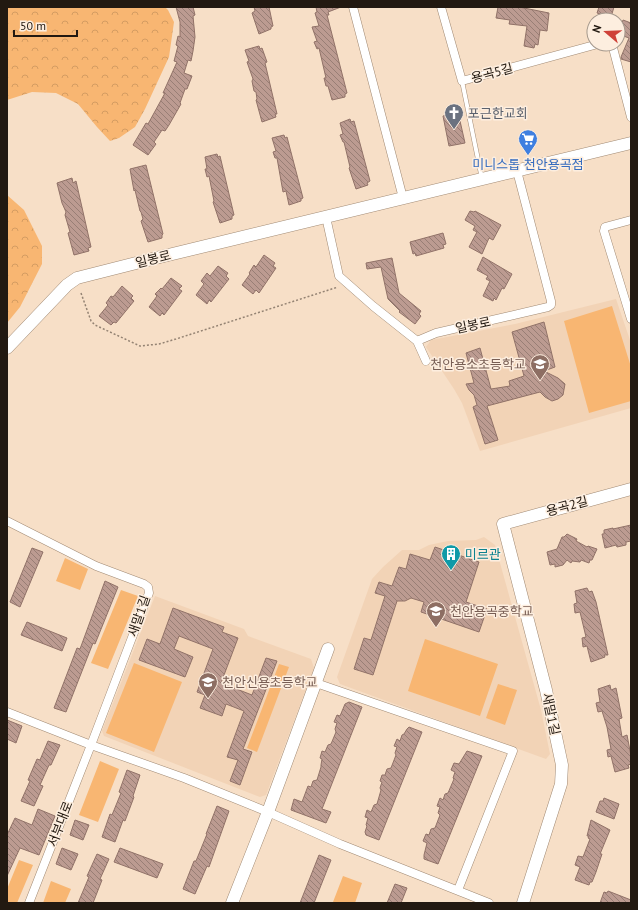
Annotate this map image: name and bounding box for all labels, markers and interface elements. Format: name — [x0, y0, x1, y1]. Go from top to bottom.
scale bar — [14, 12, 77, 38]
north arrow — [586, 12, 626, 52]
text: 50 m — [20, 18, 46, 33]
text: N — [589, 23, 604, 34]
street label: 용곡5길 — [469, 59, 515, 87]
church icon: 포근한교회 — [443, 102, 465, 130]
place label: 포근한교회 — [468, 105, 528, 122]
supermarket icon: 미니스톱 천안용곡점 — [517, 128, 539, 156]
place label: 미니스톱 천안용곡점 — [472, 156, 584, 173]
street label: 일봉로 — [134, 246, 172, 272]
street label: 일봉로 — [454, 313, 492, 337]
school or university icon: 천안용소초등학교 — [529, 353, 551, 381]
place label: 천안용소초등학교 — [430, 356, 526, 373]
street label: 용곡2길 — [544, 492, 590, 520]
building icon: 미르관 — [440, 543, 462, 571]
place label: 미르관 — [465, 546, 501, 563]
street label: 새말1길 — [124, 593, 154, 639]
school or university icon: 천안용곡중학교 — [425, 600, 447, 628]
place label: 천안용곡중학교 — [450, 603, 534, 620]
school or university icon: 천안신용초등학교 — [197, 671, 219, 699]
place label: 천안신용초등학교 — [222, 674, 318, 691]
street label: 새말1길 — [538, 691, 564, 737]
street label: 서부대로 — [43, 799, 77, 849]

